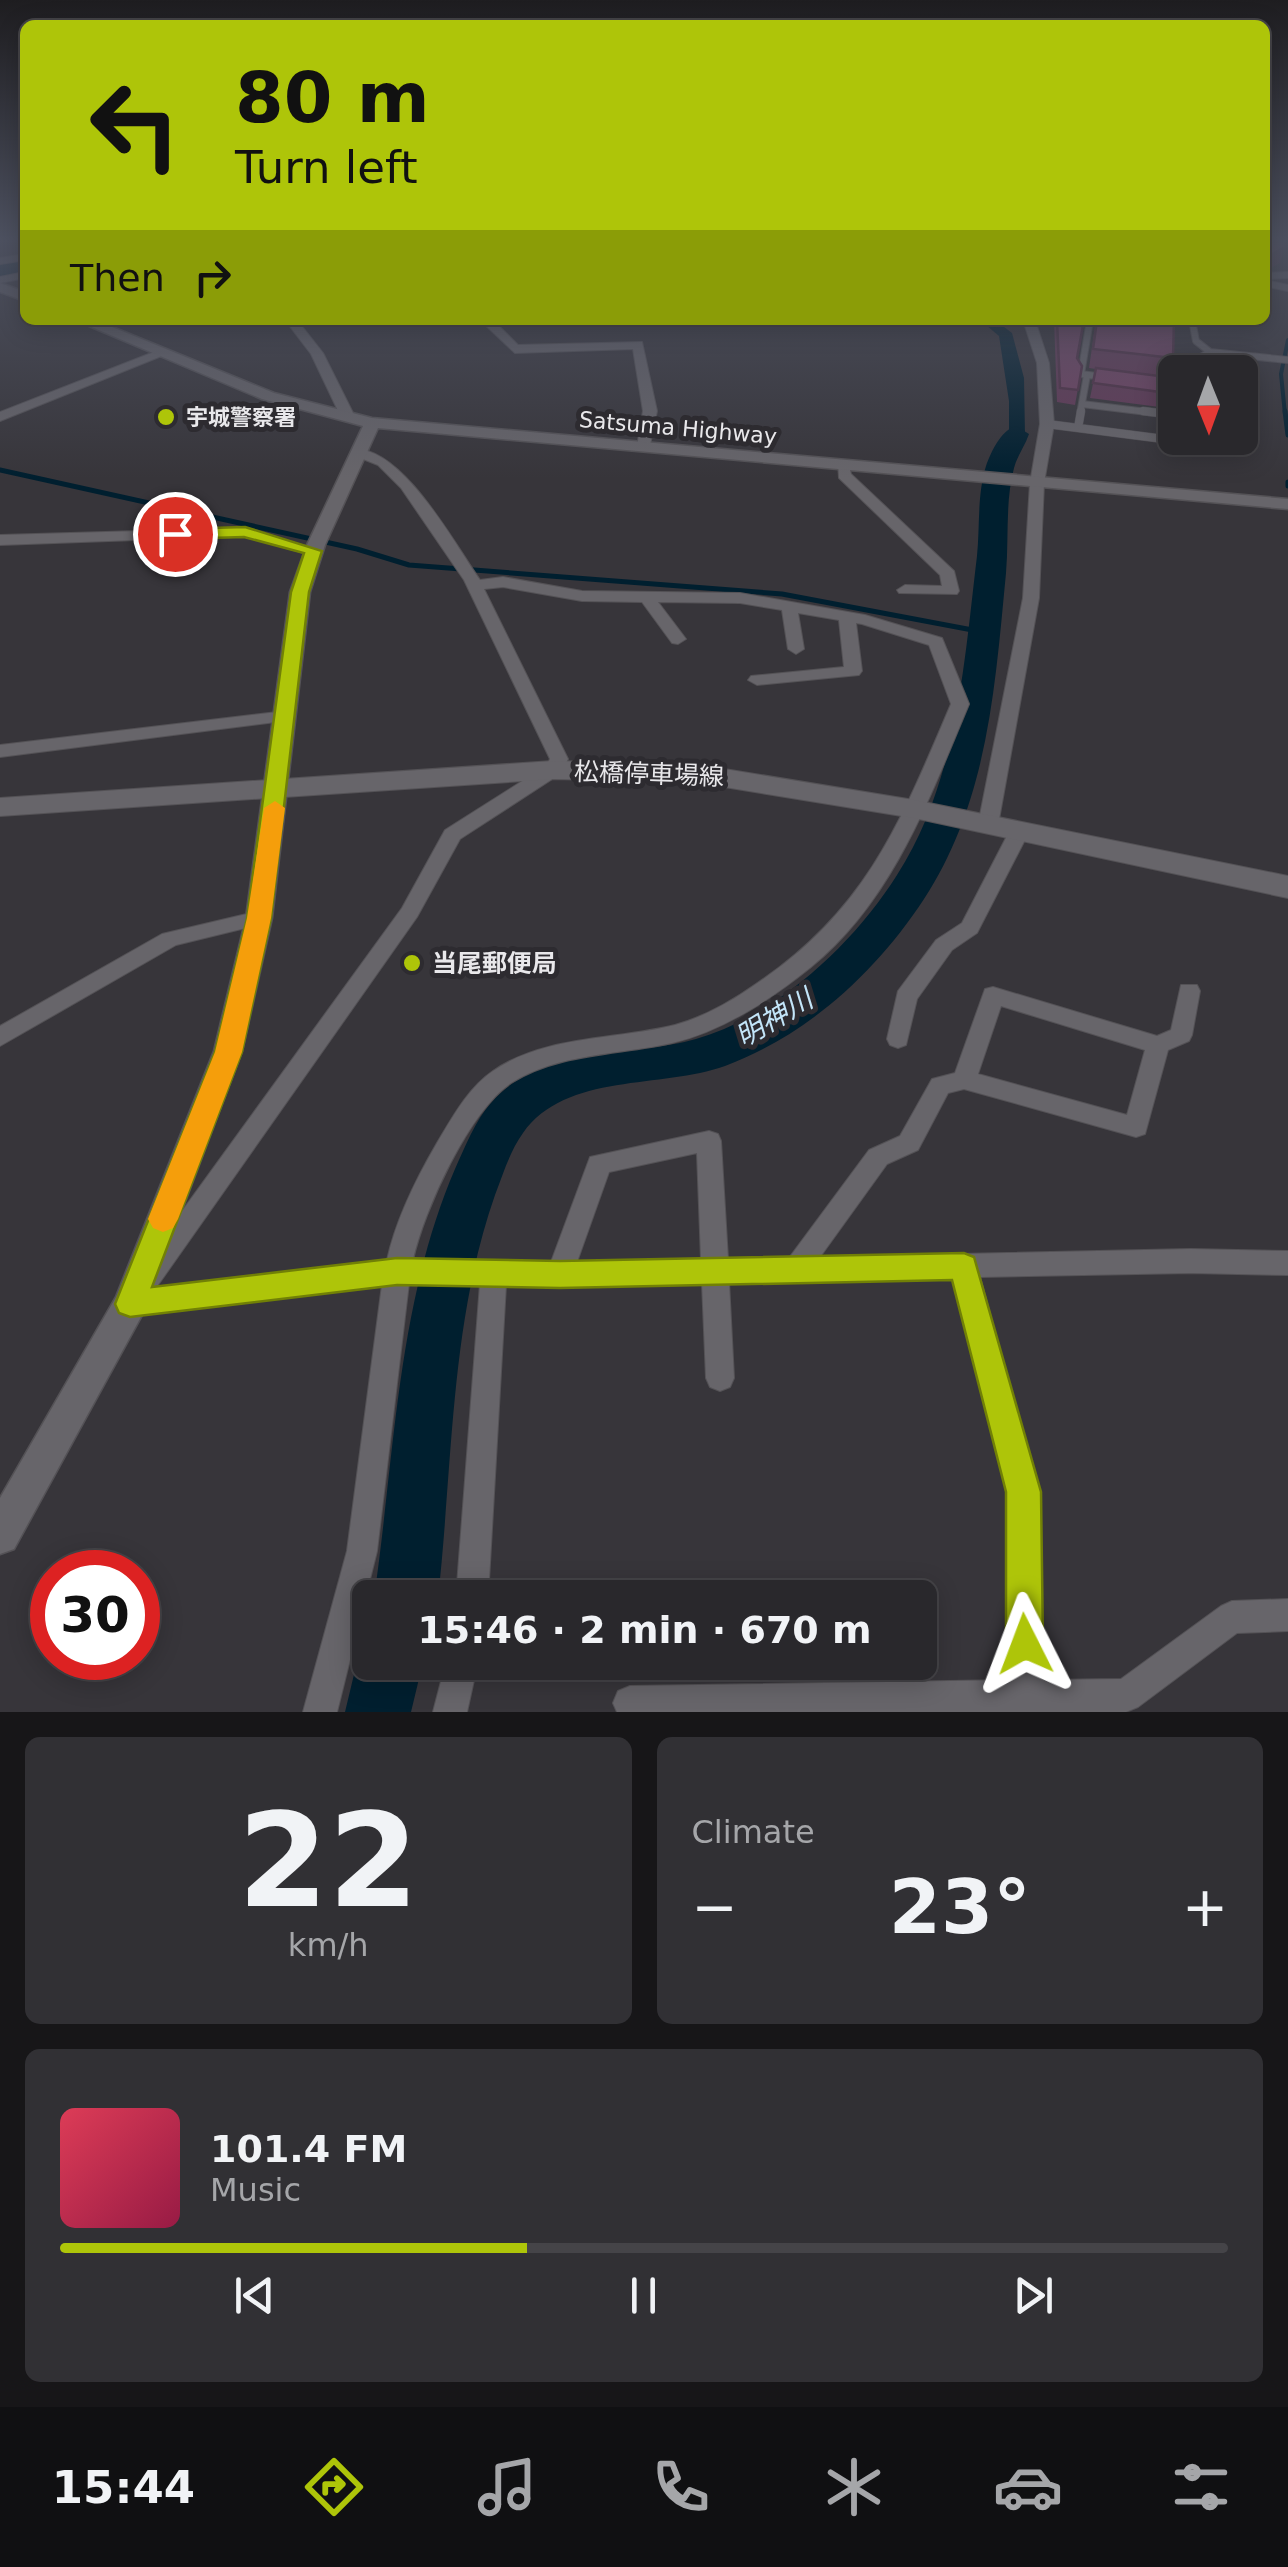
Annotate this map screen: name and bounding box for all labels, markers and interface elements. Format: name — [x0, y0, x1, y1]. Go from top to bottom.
text: 80 m — [235, 57, 430, 139]
icon: left — [70, 60, 200, 190]
text: Turn left — [235, 141, 418, 194]
icon: right — [185, 250, 240, 305]
text: Then — [70, 256, 165, 300]
north arrow — [1158, 355, 1258, 455]
map controls — [1158, 355, 1258, 455]
place label: 宇城警察署 — [186, 405, 296, 430]
marker: 宇城警察署 — [155, 406, 177, 428]
street label: Satsuma Highway — [578, 407, 778, 449]
pin — [133, 492, 218, 577]
icon: arrive — [148, 507, 203, 562]
street label: 松橋停車場線 — [574, 757, 724, 791]
place label: 当尾郵便局 — [432, 949, 557, 978]
marker: 当尾郵便局 — [401, 952, 423, 974]
water label: 明神川 — [729, 981, 821, 1054]
speed limit sign: 30 — [30, 1550, 160, 1680]
position arrow — [973, 1592, 1077, 1696]
text: 15:46 · 2 min · 670 m — [417, 1608, 872, 1652]
text: 22 — [238, 1785, 419, 1937]
text: Climate — [692, 1813, 815, 1851]
text: 23° — [889, 1863, 1031, 1951]
text: − — [692, 1875, 738, 1939]
text: + — [1182, 1875, 1228, 1939]
text: km/h — [288, 1926, 369, 1964]
text: 101.4 FM — [210, 2127, 407, 2171]
text: Music — [210, 2171, 301, 2209]
icon: previous — [227, 2268, 282, 2323]
icon: pause — [616, 2268, 671, 2323]
icon: next — [1006, 2268, 1061, 2323]
icon: directions — [299, 2452, 369, 2522]
icon: music — [472, 2452, 542, 2522]
icon: phone — [646, 2452, 716, 2522]
icon: climate — [819, 2452, 889, 2522]
icon: car — [993, 2452, 1063, 2522]
icon: filters — [1166, 2452, 1236, 2522]
text: 15:44 — [52, 2461, 195, 2514]

